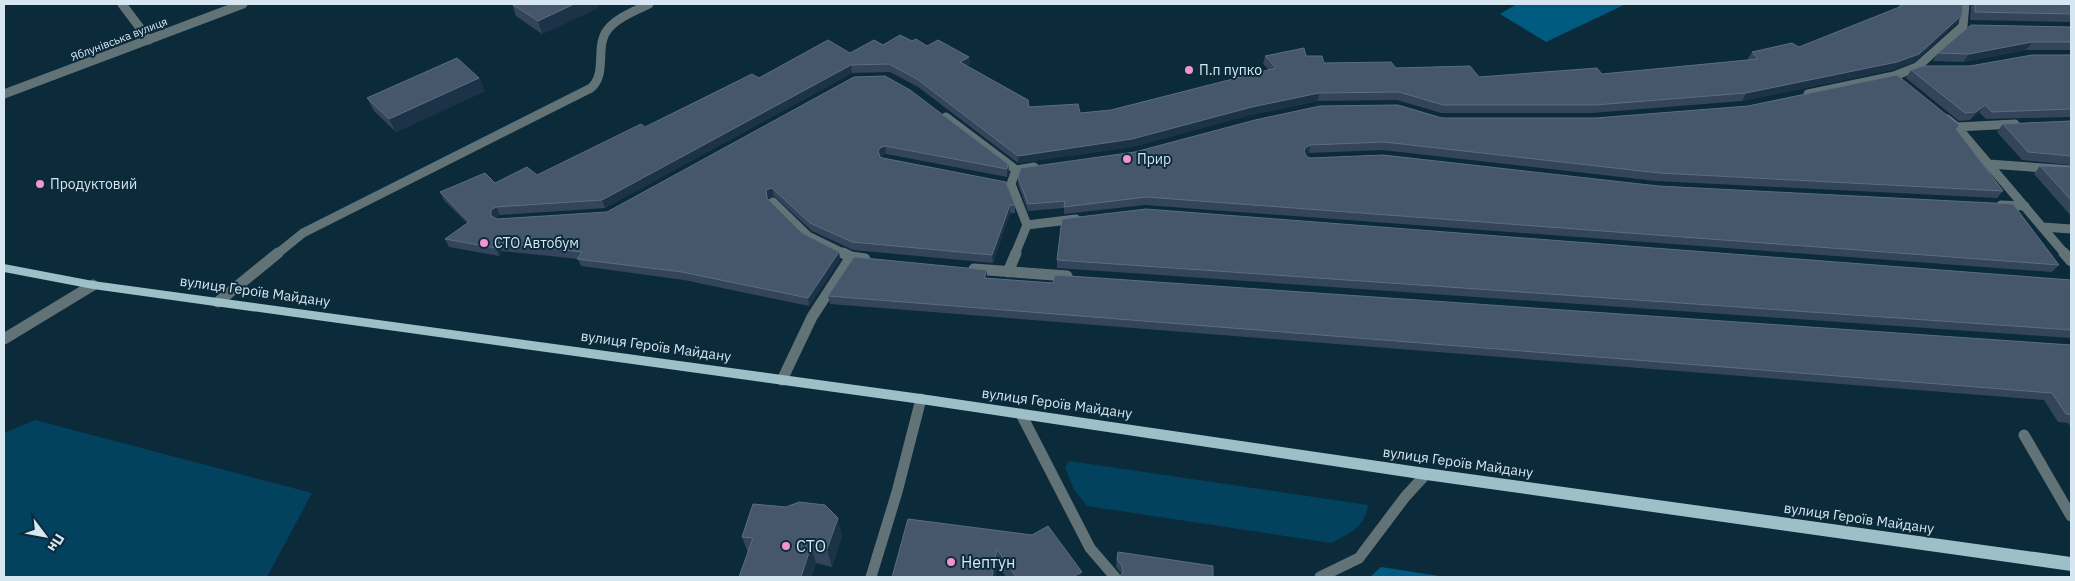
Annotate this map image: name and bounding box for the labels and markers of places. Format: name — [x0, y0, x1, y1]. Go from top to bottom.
place label: П.п пупко — [1199, 61, 1262, 79]
marker: П.п пупко — [1183, 64, 1195, 76]
place label: Прир — [1137, 150, 1171, 168]
marker: Прир — [1121, 153, 1133, 165]
place label: Продуктовий — [50, 175, 137, 193]
marker: Продуктовий — [34, 178, 46, 190]
place label: СТО Автобум — [494, 234, 579, 252]
marker: СТО Автобум — [478, 237, 490, 249]
place label: СТО — [796, 536, 826, 556]
marker: СТО — [780, 540, 792, 552]
place label: Нептун — [961, 552, 1015, 572]
marker: Нептун — [945, 556, 957, 568]

